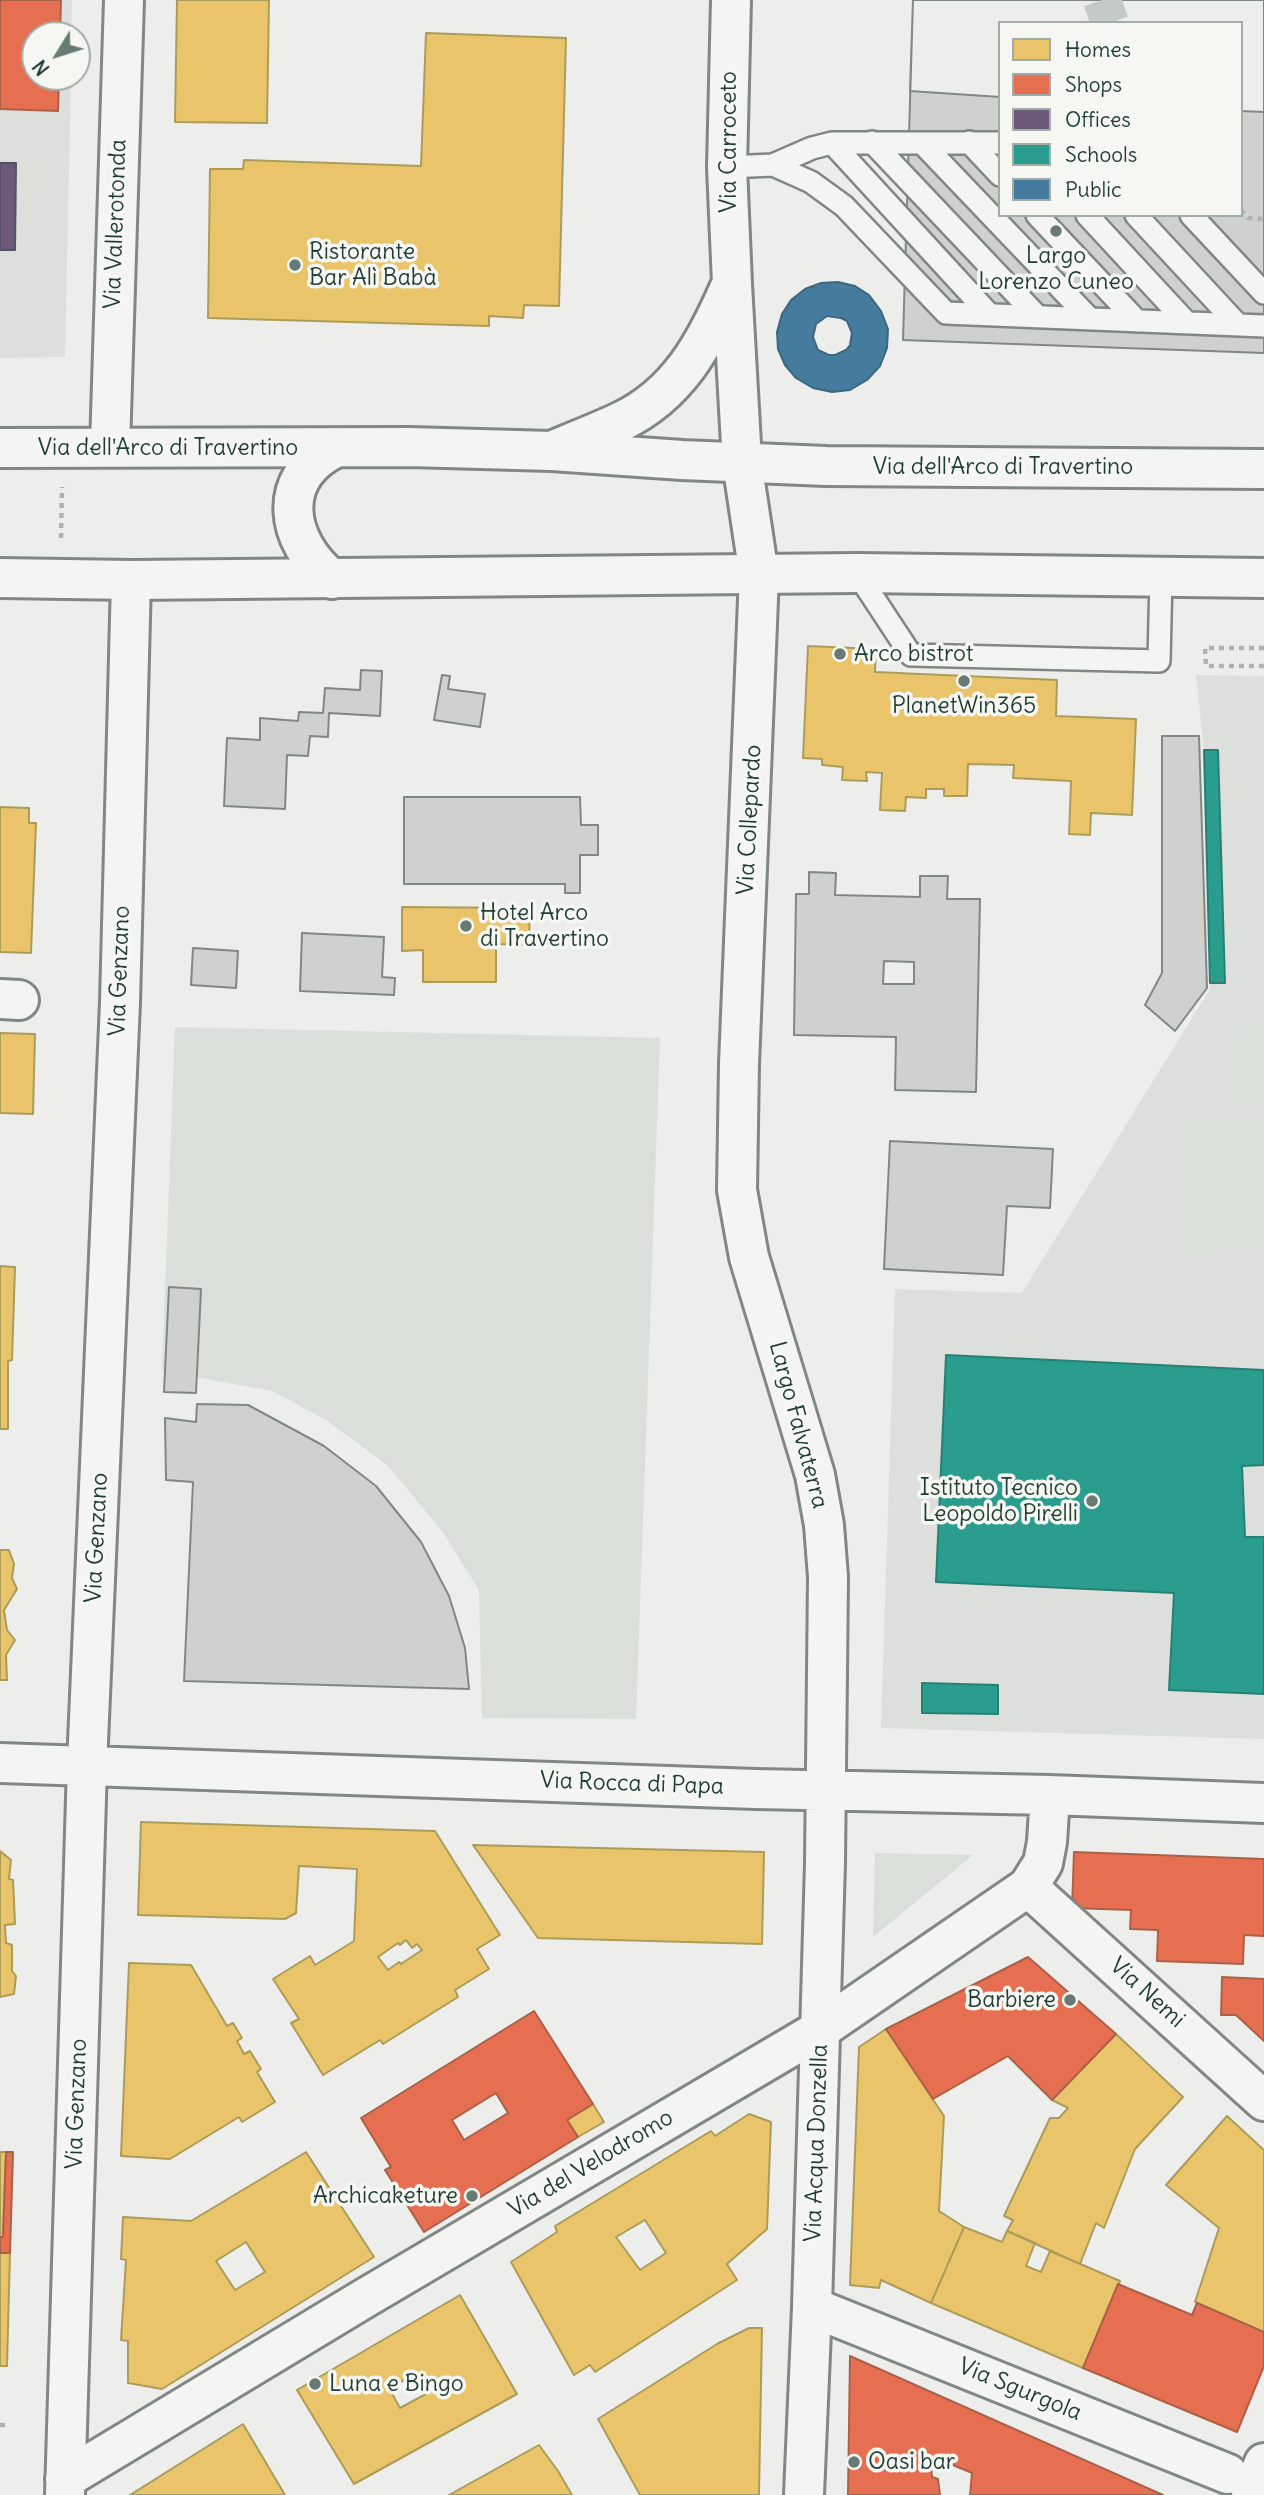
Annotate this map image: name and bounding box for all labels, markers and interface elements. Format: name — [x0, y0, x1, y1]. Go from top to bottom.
north arrow — [21, 21, 91, 91]
legend — [998, 21, 1243, 217]
text: Homes — [1065, 36, 1131, 63]
text: N — [28, 55, 55, 80]
street label: Via Carroceto — [715, 71, 743, 213]
text: Shops — [1065, 71, 1122, 98]
text: Offices — [1065, 106, 1131, 133]
street label: Via Vallerotonda — [99, 139, 133, 309]
text: Schools — [1065, 141, 1137, 168]
text: Public — [1065, 176, 1122, 203]
marker: Largo Lorenzo Cuneo — [1048, 223, 1064, 239]
place label: Ristorante Bar Alì Babà — [309, 238, 437, 292]
place label: Largo Lorenzo Cuneo — [978, 242, 1134, 296]
marker: Ristorante Bar Alì Babà — [287, 257, 303, 273]
street label: Via dell'Arco di Travertino — [38, 434, 298, 462]
street label: Via dell'Arco di Travertino — [873, 453, 1133, 481]
place label: Arco bistrot — [854, 640, 974, 668]
marker: Arco bistrot — [832, 646, 848, 662]
marker: PlanetWin365 — [956, 673, 972, 689]
place label: PlanetWin365 — [892, 692, 1036, 720]
street label: Via Collepardo — [732, 744, 768, 896]
place label: Hotel Arco di Travertino — [480, 899, 609, 953]
street label: Via Genzano — [104, 905, 136, 1037]
marker: Hotel Arco di Travertino — [458, 918, 474, 934]
street label: Largo Falvaterra — [762, 1338, 834, 1512]
street label: Via Genzano — [80, 1472, 114, 1604]
place label: Istituto Tecnico Leopoldo Pirelli — [920, 1474, 1078, 1528]
marker: Istituto Tecnico Leopoldo Pirelli — [1084, 1493, 1100, 1509]
street label: Via Rocca di Papa — [540, 1767, 724, 1801]
street label: Via Nemi — [1104, 1952, 1190, 2034]
place label: Barbiere — [967, 1986, 1056, 2014]
marker: Barbiere — [1062, 1992, 1078, 2008]
street label: Via Genzano — [61, 2038, 93, 2170]
street label: Via Acqua Donzella — [800, 2044, 834, 2242]
street label: Via del Velodromo — [504, 2104, 678, 2224]
place label: Archicaketure — [313, 2182, 458, 2210]
marker: Archicaketure — [464, 2188, 480, 2204]
street label: Via Sgurgola — [954, 2353, 1086, 2427]
place label: Luna e Bingo — [329, 2370, 464, 2398]
marker: Luna e Bingo — [307, 2376, 323, 2392]
place label: Oasi bar — [868, 2448, 955, 2476]
marker: Oasi bar — [846, 2454, 862, 2470]

